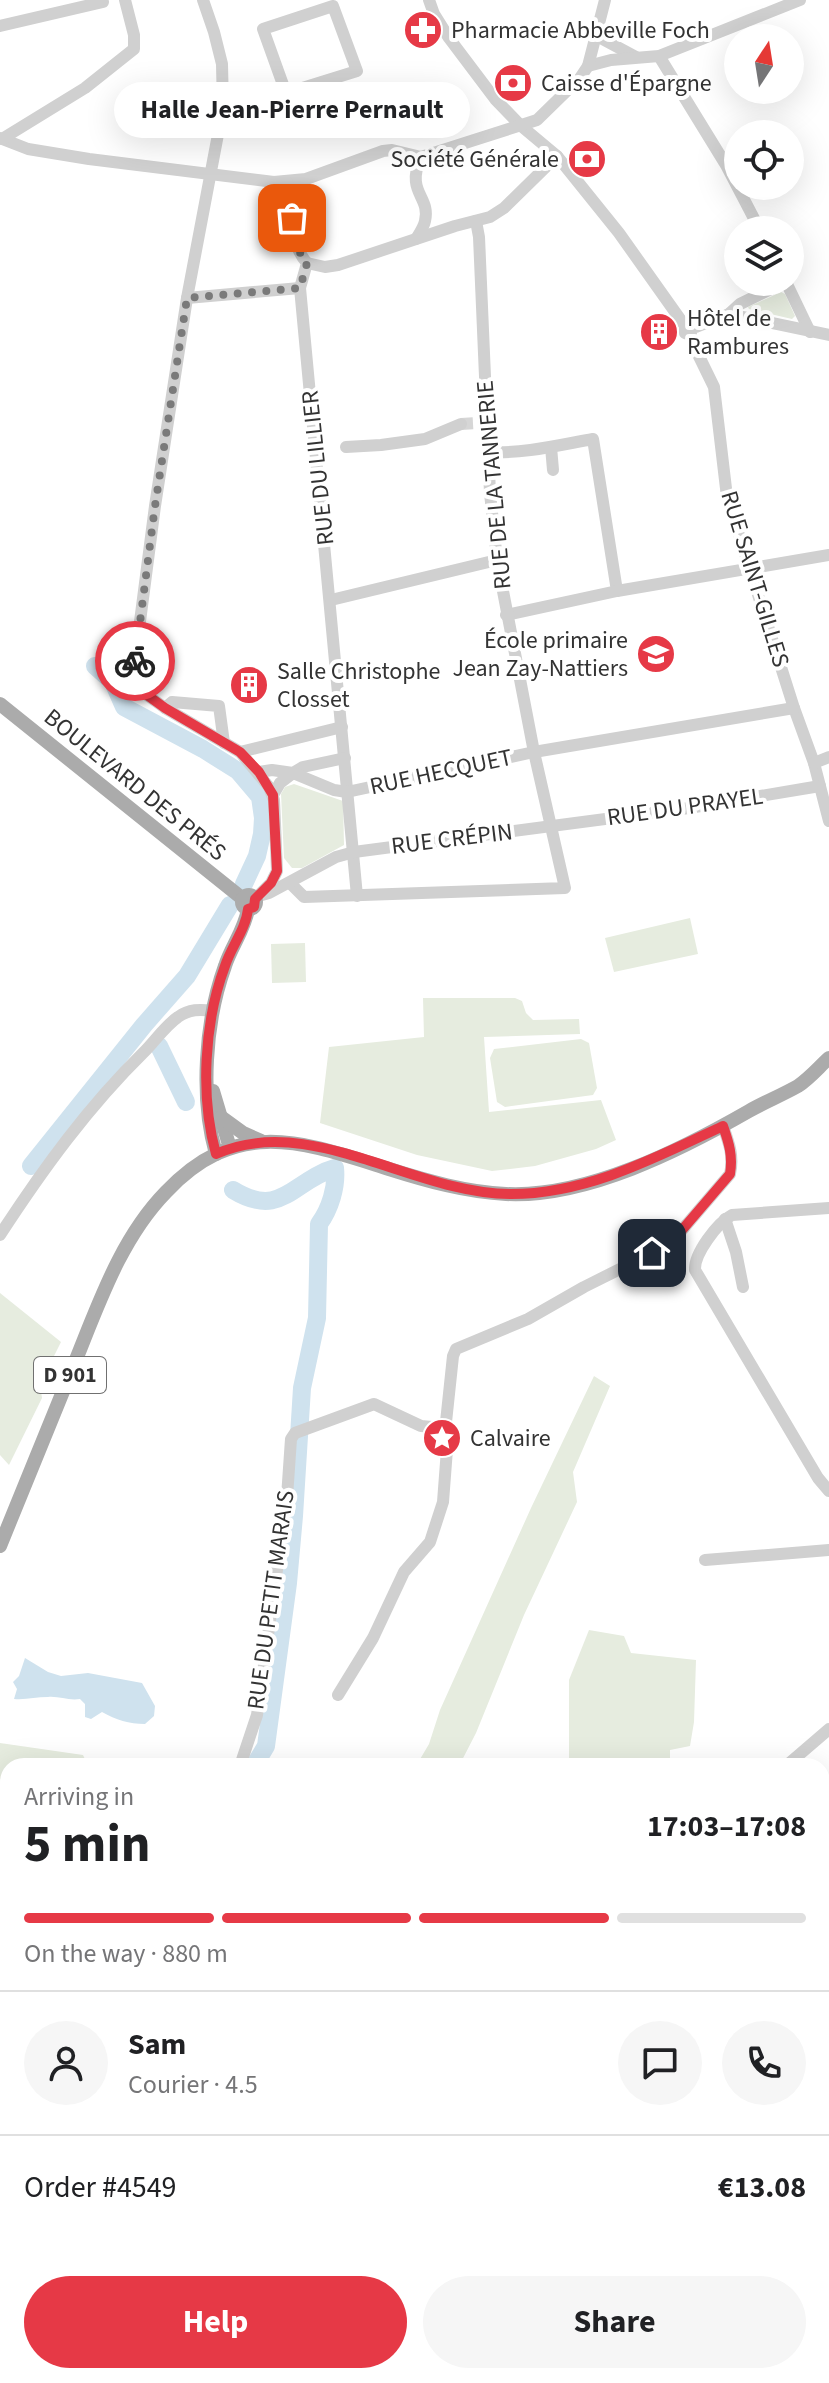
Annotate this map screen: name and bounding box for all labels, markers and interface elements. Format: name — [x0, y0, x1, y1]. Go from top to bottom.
pharmacy icon: Pharmacie Abbeville Foch — [402, 9, 444, 51]
place label: Pharmacie Abbeville Foch — [451, 13, 710, 48]
north arrow — [724, 24, 804, 104]
map controls — [724, 24, 804, 296]
bank icon: Caisse d'Épargne — [492, 62, 534, 104]
place label: Caisse d'Épargne — [541, 66, 712, 101]
callout: Halle Jean-Pierre Pernault — [114, 82, 470, 138]
text: Halle Jean-Pierre Pernault — [140, 91, 444, 128]
button: locate — [724, 120, 804, 200]
bank icon: Société Générale — [566, 138, 608, 180]
place label: Société Générale — [391, 142, 559, 177]
pin — [258, 184, 326, 252]
icon: bag — [270, 196, 314, 240]
button: layers — [724, 216, 804, 296]
place label: Hôtel de Rambures — [687, 301, 789, 364]
building icon: Hôtel de Rambures — [638, 311, 680, 353]
street label: RUE DE LA TANNERIE — [467, 379, 521, 591]
street label: RUE DU LILLIER — [292, 388, 344, 547]
street label: RUE SAINT-GILLES — [712, 486, 798, 672]
courier — [95, 621, 175, 701]
place label: École primaire Jean Zay-Nattiers — [452, 623, 628, 686]
school or university icon: École primaire Jean Zay-Nattiers — [635, 633, 677, 675]
icon: bike — [113, 639, 157, 683]
place label: Salle Christophe Closset — [277, 654, 441, 717]
building icon: Salle Christophe Closset — [228, 664, 270, 706]
street label: BOULEVARD DES PRÉS — [36, 700, 234, 870]
street label: RUE HECQUET — [367, 740, 516, 804]
street label: RUE DU PRAYEL — [605, 779, 766, 835]
street label: RUE CRÉPIN — [389, 814, 515, 864]
pin — [618, 1219, 686, 1287]
icon: home — [630, 1231, 674, 1275]
road number: D 901 — [34, 1357, 106, 1393]
place icon: Calvaire — [421, 1417, 463, 1459]
place label: Calvaire — [470, 1421, 551, 1456]
street label: RUE DU PETIT MARAIS — [238, 1488, 304, 1712]
text: Arriving in — [24, 1778, 134, 1815]
text: 17:03–17:08 — [647, 1805, 806, 1848]
text: 5 min — [24, 1808, 151, 1882]
text: On the way · 880 m — [24, 1935, 228, 1972]
button: person — [24, 2021, 108, 2105]
button: chat — [618, 2021, 702, 2105]
button: phone — [722, 2021, 806, 2105]
text: Sam — [128, 2023, 186, 2066]
text: Courier · 4.5 — [128, 2066, 258, 2103]
text: Order #4549 — [24, 2166, 177, 2209]
text: €13.08 — [718, 2166, 806, 2209]
button: Help — [24, 2276, 407, 2368]
button: Share — [423, 2276, 806, 2368]

